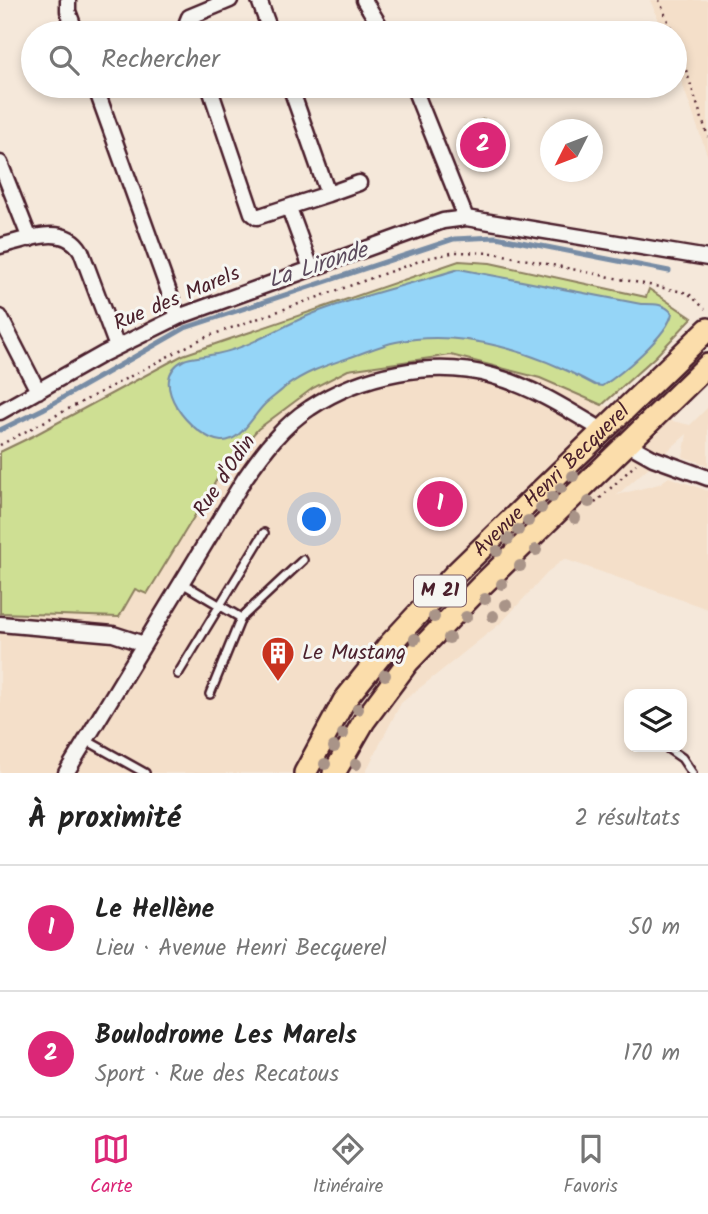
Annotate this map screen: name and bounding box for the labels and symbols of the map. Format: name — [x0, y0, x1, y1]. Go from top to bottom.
pin: 2 — [460, 119, 506, 171]
north arrow — [540, 119, 603, 182]
water label: La Lironde — [264, 232, 375, 299]
street label: Rue des Marels — [109, 258, 245, 340]
street label: Avenue Henri Becquerel — [465, 396, 638, 565]
street label: Rue d'Odin — [185, 428, 265, 524]
pin: 1 — [417, 478, 463, 530]
your location — [297, 502, 331, 536]
road number: M 21 — [414, 576, 466, 606]
building icon: Le Mustang — [259, 634, 297, 683]
place label: Le Mustang — [302, 637, 406, 670]

